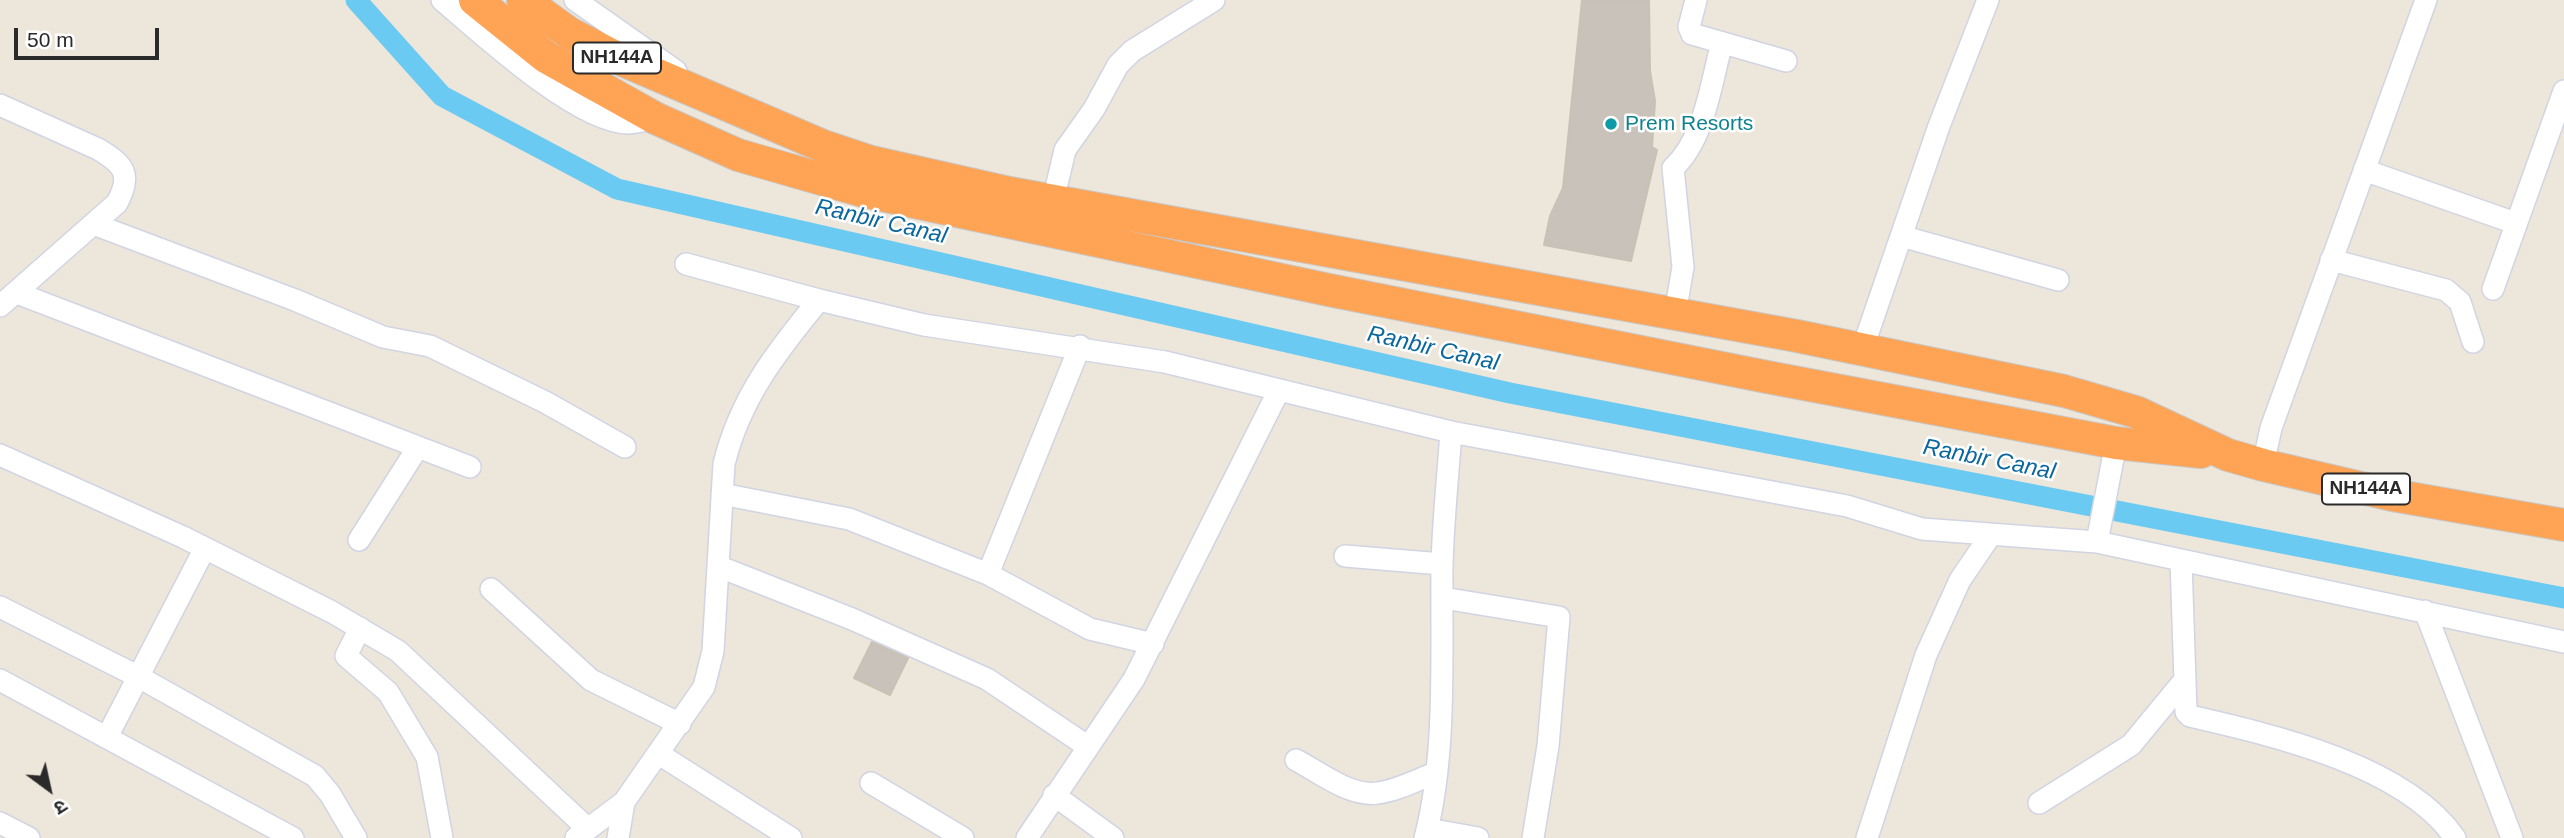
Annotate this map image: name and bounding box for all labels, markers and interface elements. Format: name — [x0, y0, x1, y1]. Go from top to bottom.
scale bar — [18, 14, 163, 58]
text: 50 m — [27, 28, 74, 51]
road number: NH144A — [573, 43, 661, 74]
place label: Prem Resorts — [1625, 111, 1753, 137]
marker: Prem Resorts — [1603, 116, 1619, 132]
water label: Ranbir Canal — [812, 193, 950, 251]
water label: Ranbir Canal — [1364, 320, 1502, 378]
water label: Ranbir Canal — [1920, 434, 2058, 486]
road number: NH144A — [2322, 474, 2410, 504]
north arrow — [14, 754, 84, 824]
text: उ — [50, 795, 71, 819]

